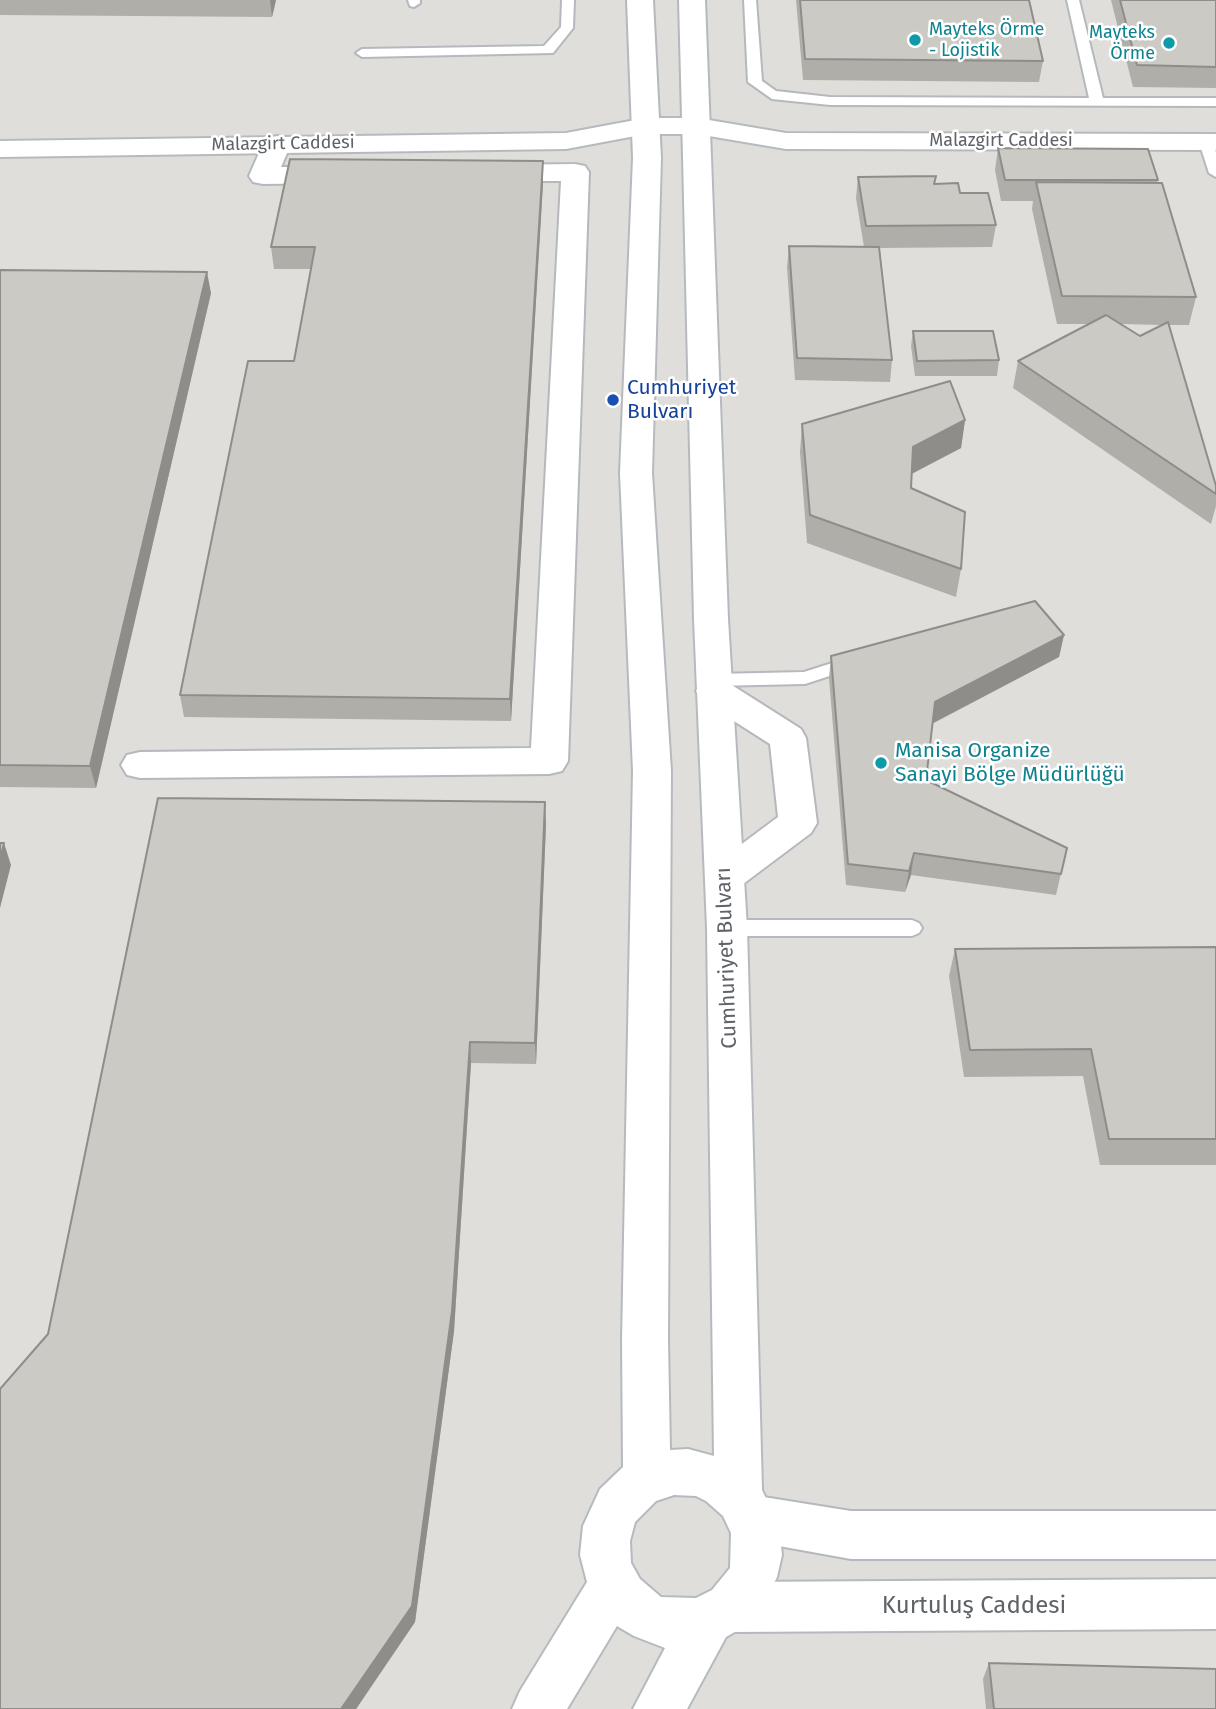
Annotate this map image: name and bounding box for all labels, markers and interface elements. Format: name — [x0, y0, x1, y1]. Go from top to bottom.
place label: Mayteks Örme - Lojistik — [929, 19, 1044, 61]
place label: Mayteks Örme — [1089, 22, 1155, 64]
marker: Mayteks Örme - Lojistik — [907, 32, 923, 48]
marker: Mayteks Örme — [1161, 35, 1177, 51]
street label: Malazgirt Caddesi — [929, 130, 1073, 152]
street label: Malazgirt Caddesi — [211, 132, 355, 156]
place label: Cumhuriyet Bulvarı — [627, 375, 736, 425]
marker: Cumhuriyet Bulvarı — [605, 392, 621, 408]
place label: Manisa Organize Sanayi Bölge Müdürlüğü — [895, 738, 1125, 788]
marker: Manisa Organize Sanayi Bölge Müdürlüğü — [873, 755, 889, 771]
street label: Cumhuriyet Bulvarı — [711, 867, 743, 1049]
street label: Kurtuluş Caddesi — [882, 1592, 1066, 1620]

